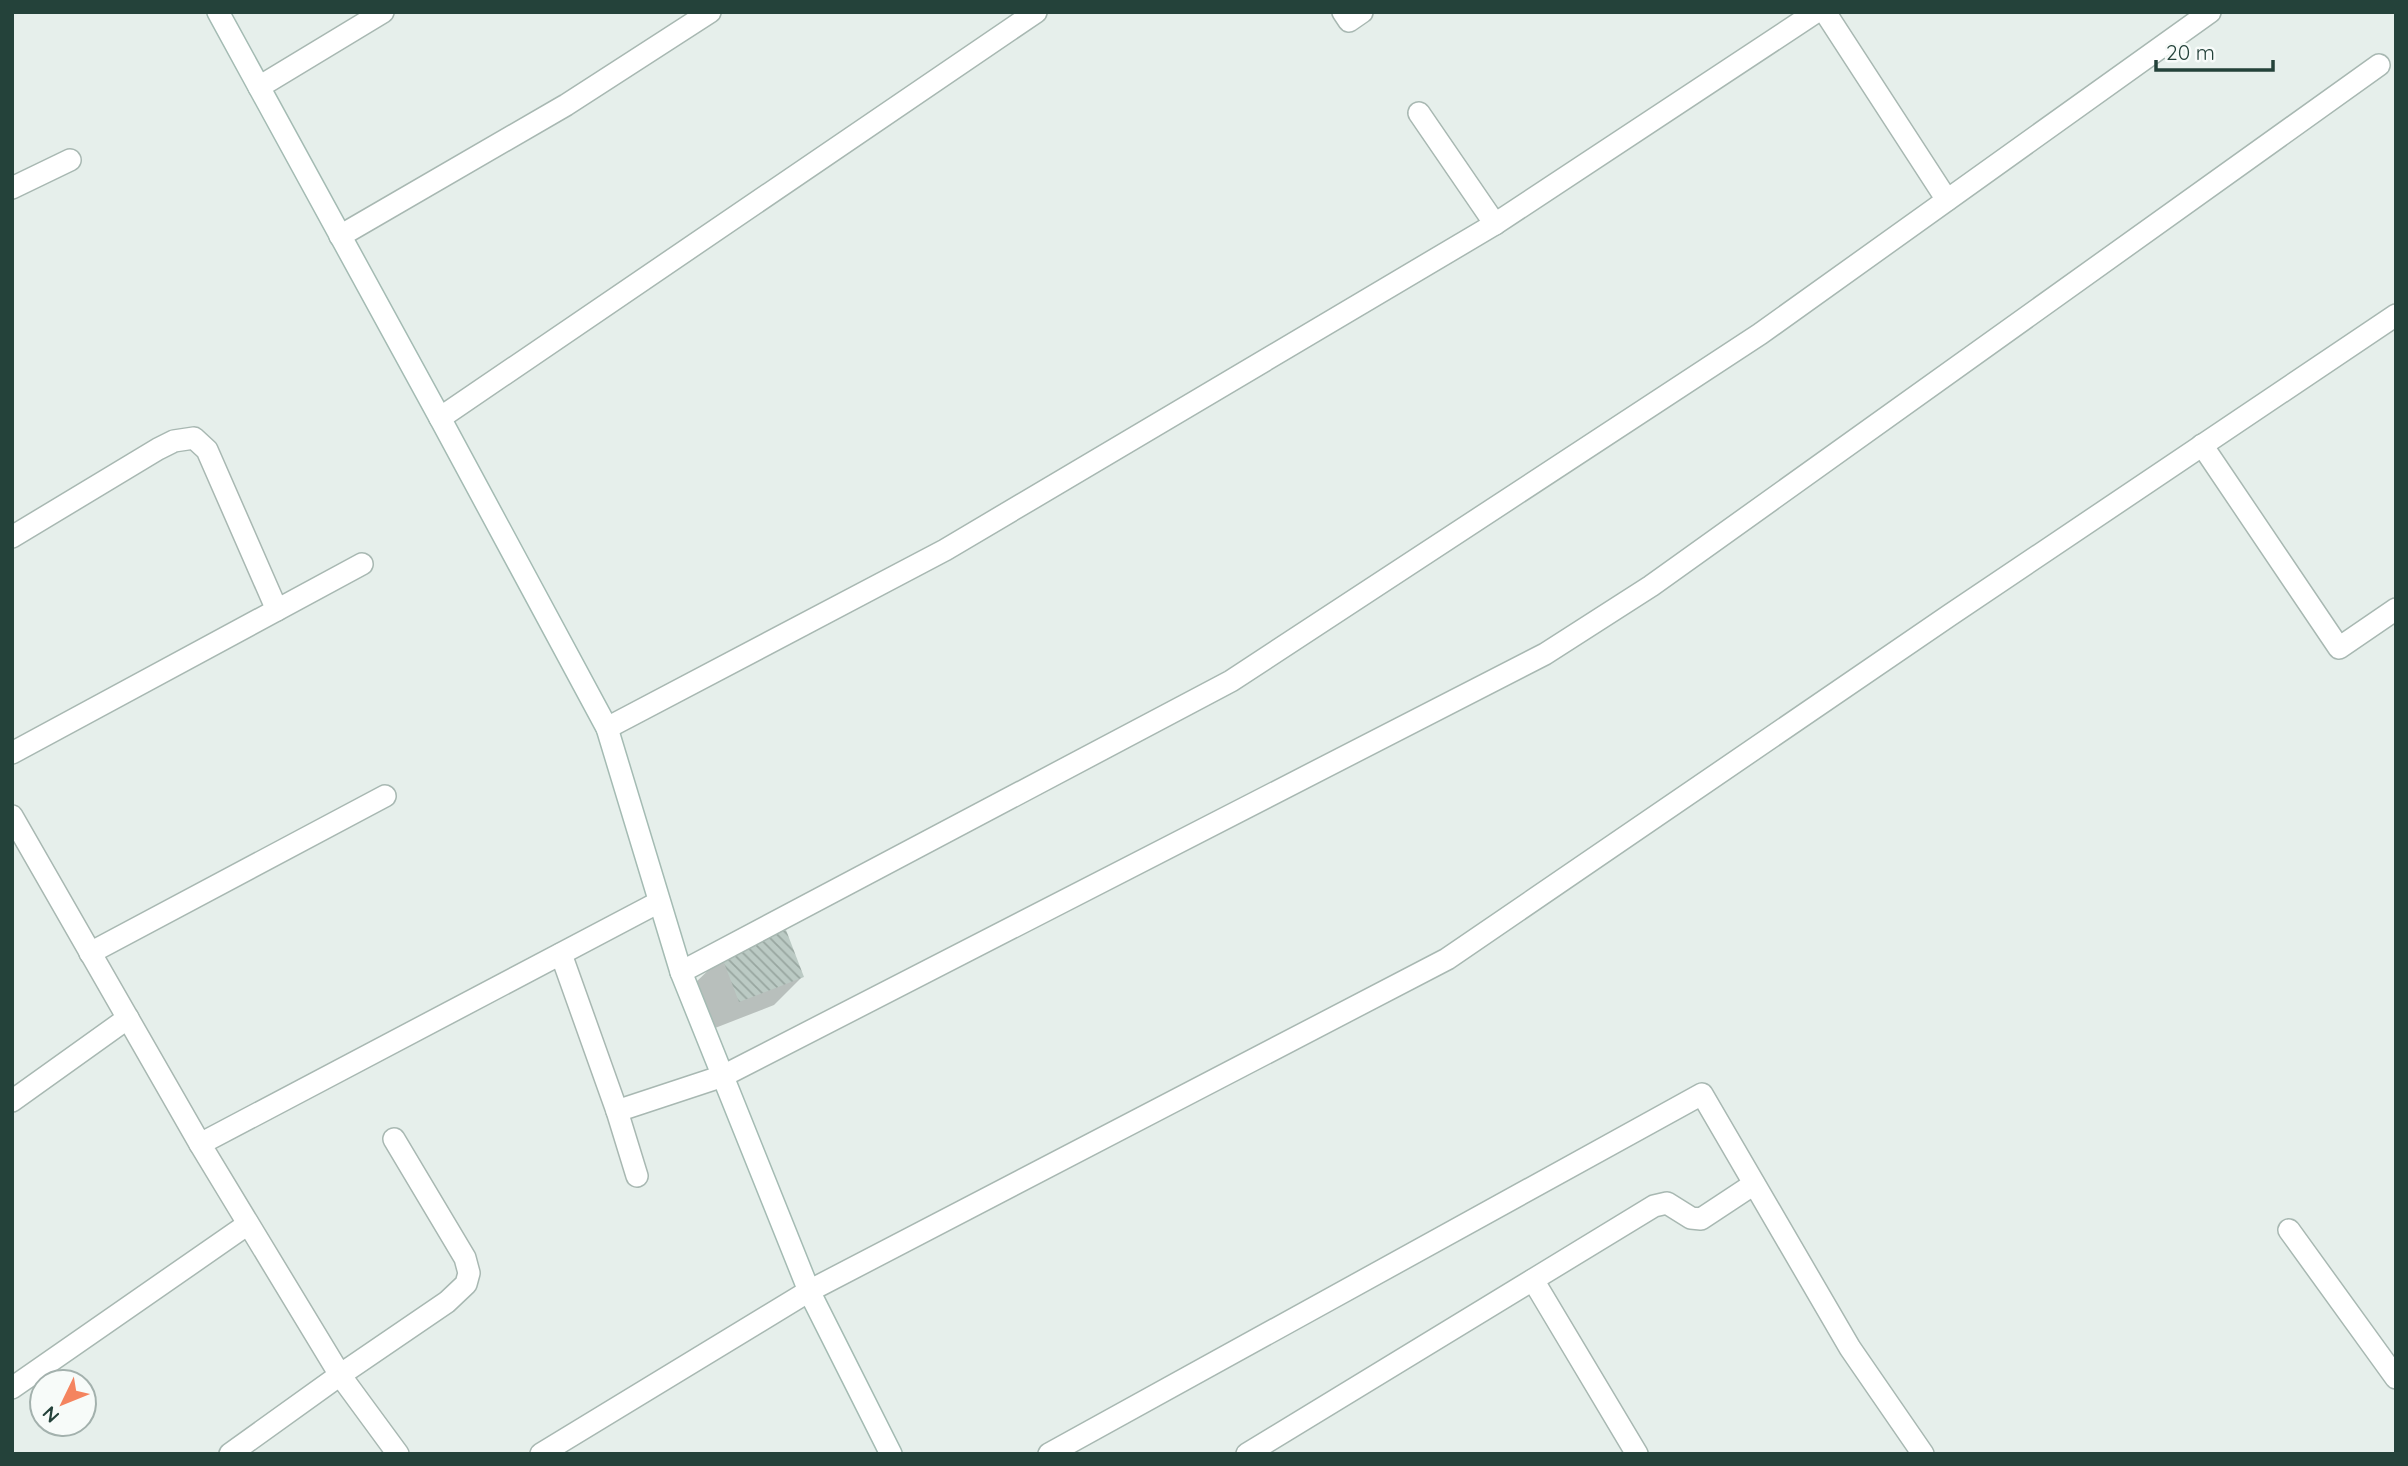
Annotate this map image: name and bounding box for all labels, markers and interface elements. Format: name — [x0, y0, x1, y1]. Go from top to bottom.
scale bar — [2156, 28, 2273, 72]
text: 20 m — [2166, 39, 2215, 65]
north arrow — [28, 1368, 98, 1438]
text: N — [37, 1401, 64, 1428]

